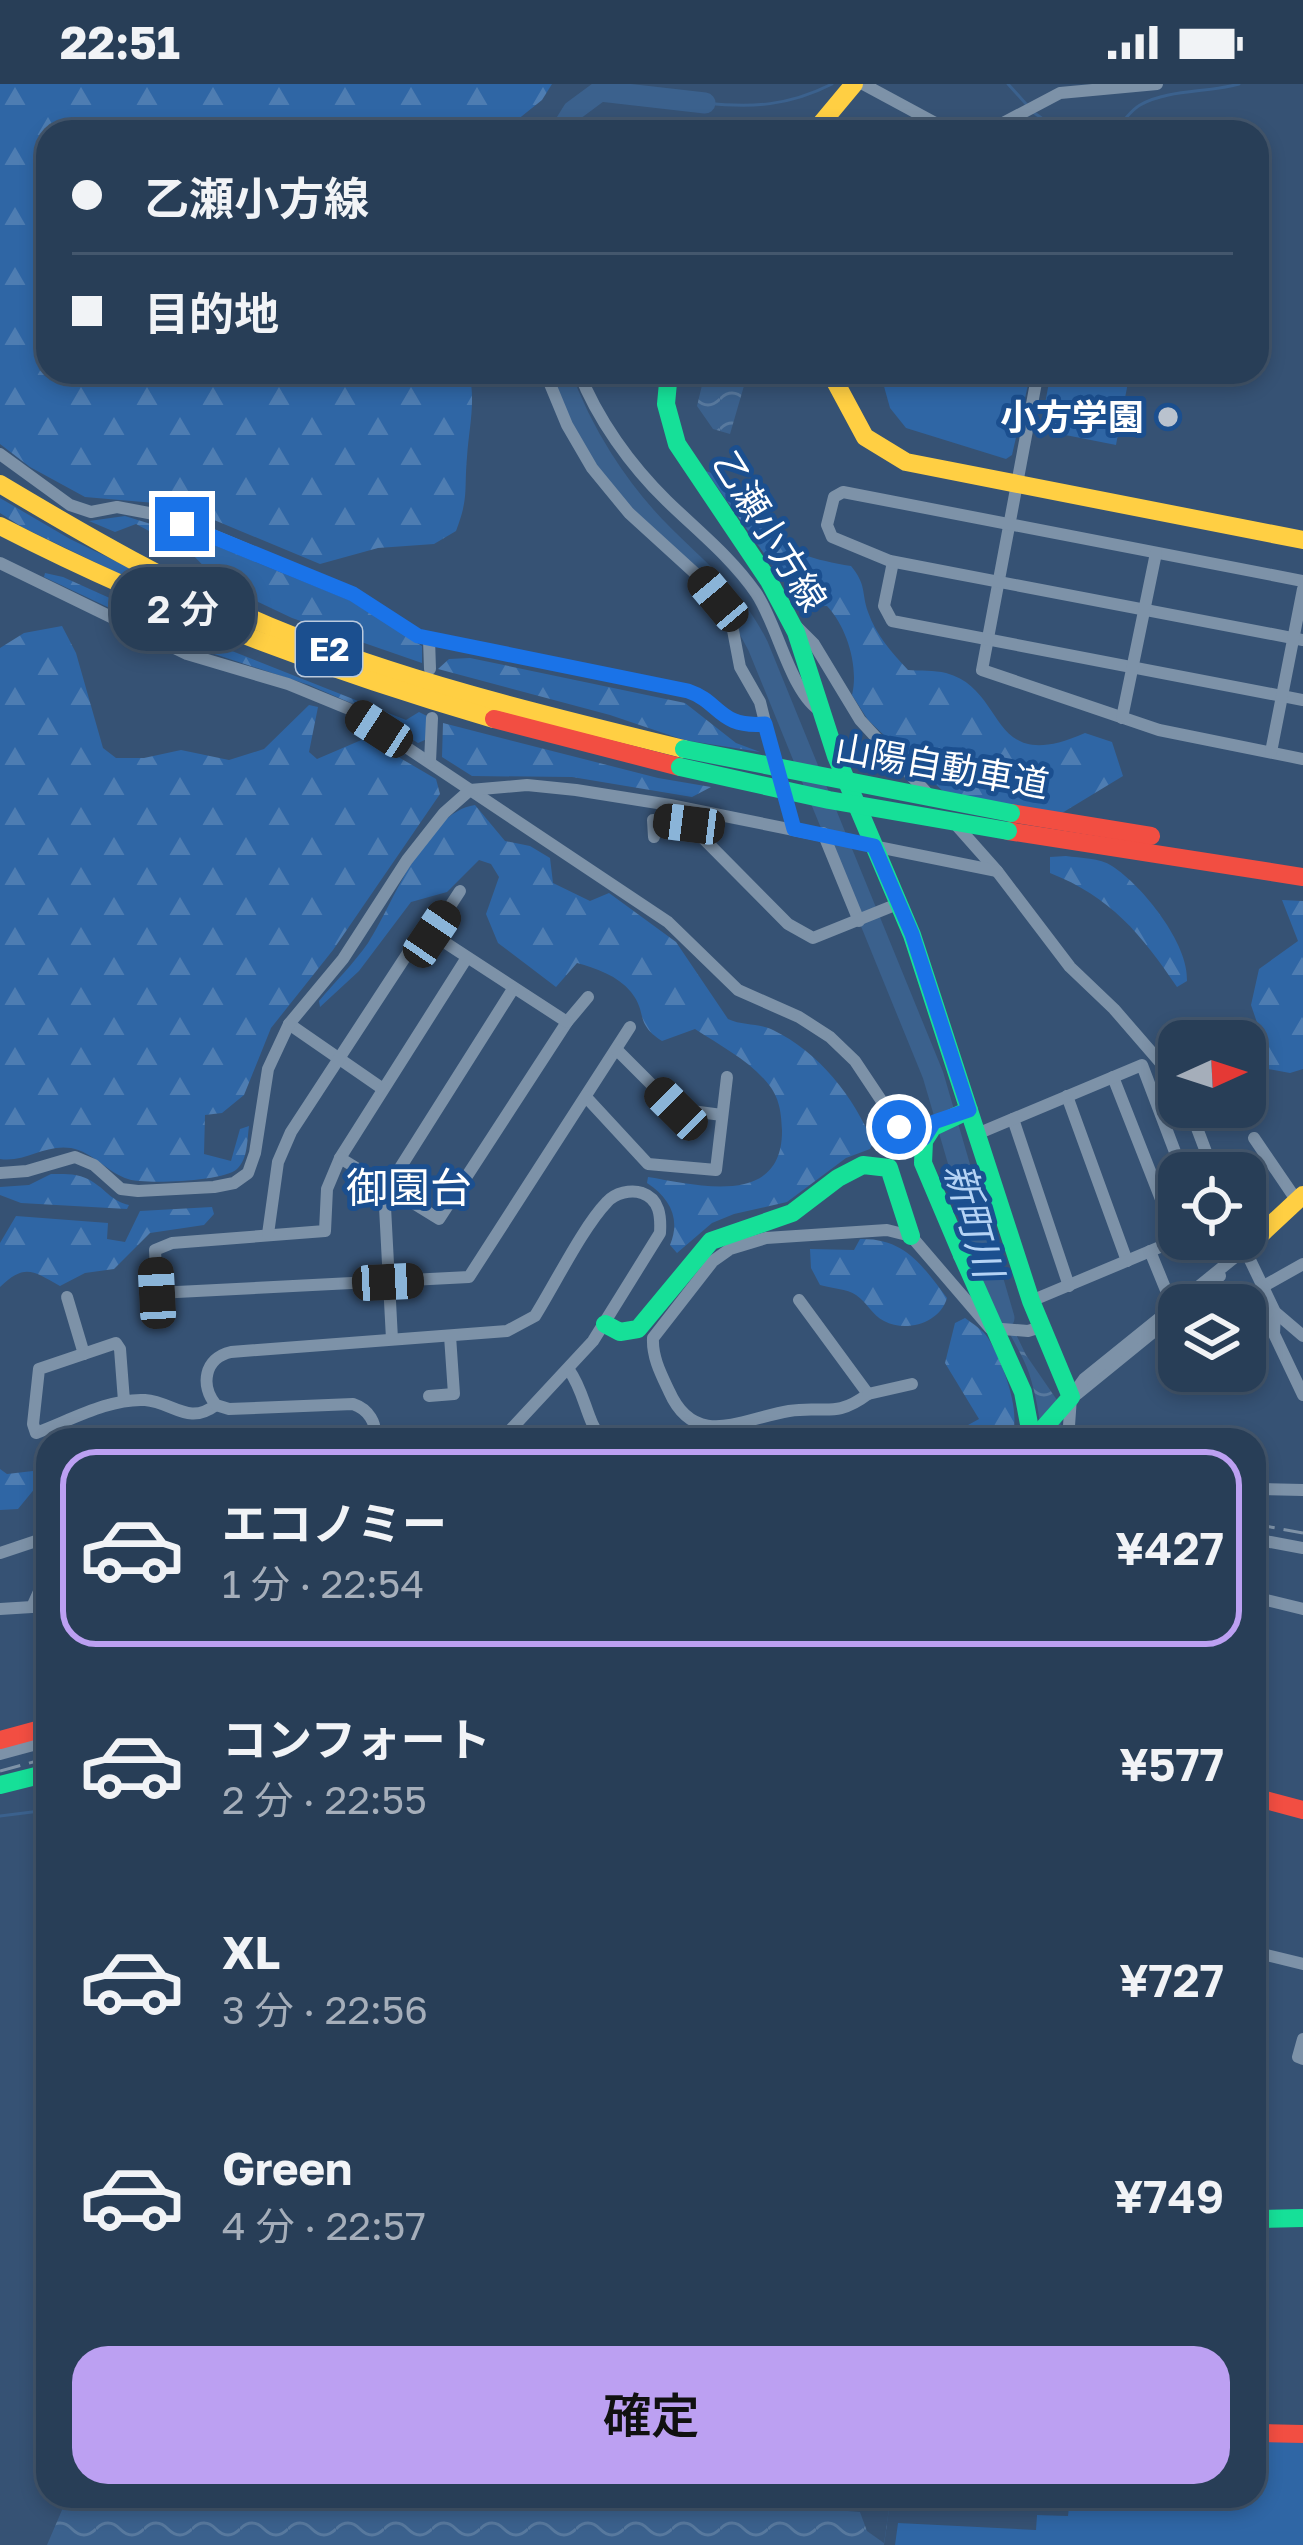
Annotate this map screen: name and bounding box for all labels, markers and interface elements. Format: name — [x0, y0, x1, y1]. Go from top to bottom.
text: 22:51 — [60, 15, 180, 69]
text: 乙瀬小方線 — [144, 171, 369, 225]
text: 目的地 — [144, 286, 279, 340]
place label: 小方学園 — [1000, 395, 1144, 438]
marker: 小方学園 — [1155, 404, 1181, 430]
street label: 乙瀬小方線 — [704, 443, 836, 618]
route end — [155, 497, 209, 551]
car — [681, 560, 755, 638]
callout: 2 分 — [110, 566, 254, 650]
text: 2 分 — [147, 585, 219, 632]
road number: E2 — [296, 622, 362, 676]
car — [339, 694, 419, 764]
street label: 山陽自動車道 — [832, 726, 1052, 805]
car — [651, 802, 727, 846]
car — [397, 894, 467, 974]
north arrow — [1158, 1020, 1266, 1128]
map controls — [1158, 1020, 1266, 1392]
car — [638, 1071, 714, 1147]
route start — [872, 1100, 926, 1154]
button: locate — [1158, 1152, 1266, 1260]
water label: 新町川 — [936, 1157, 1014, 1286]
district label: 御園台 — [346, 1162, 472, 1212]
car — [137, 1256, 177, 1330]
car — [351, 1262, 425, 1302]
button: layers — [1158, 1284, 1266, 1392]
icon: car — [78, 1494, 186, 1602]
text: エコノミー — [222, 1496, 447, 1550]
text: ¥427 — [1115, 1521, 1224, 1575]
text: 1 分 · 22:54 — [222, 1560, 424, 1607]
icon: car — [78, 1710, 186, 1818]
text: コンフォート — [222, 1712, 491, 1766]
text: ¥577 — [1119, 1737, 1224, 1791]
text: 2 分 · 22:55 — [222, 1776, 427, 1823]
text: XL — [222, 1925, 280, 1979]
icon: car — [78, 1926, 186, 2034]
text: ¥727 — [1119, 1953, 1224, 2007]
text: 3 分 · 22:56 — [222, 1986, 428, 2033]
text: Green — [222, 2141, 352, 2195]
icon: car — [78, 2142, 186, 2250]
text: ¥749 — [1114, 2169, 1224, 2223]
text: 4 分 · 22:57 — [222, 2202, 426, 2249]
button: 確定 — [72, 2346, 1230, 2484]

